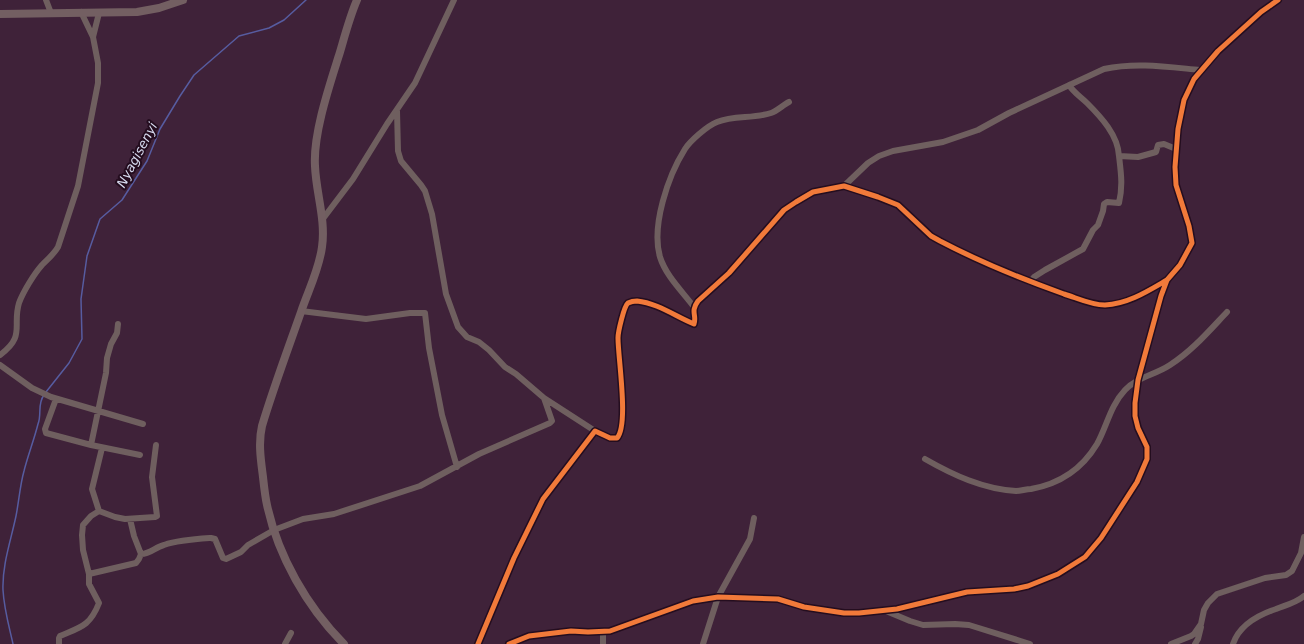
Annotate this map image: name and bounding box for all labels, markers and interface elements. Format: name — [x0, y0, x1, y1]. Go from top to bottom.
water label: Nyagisenyi — [114, 120, 161, 190]

